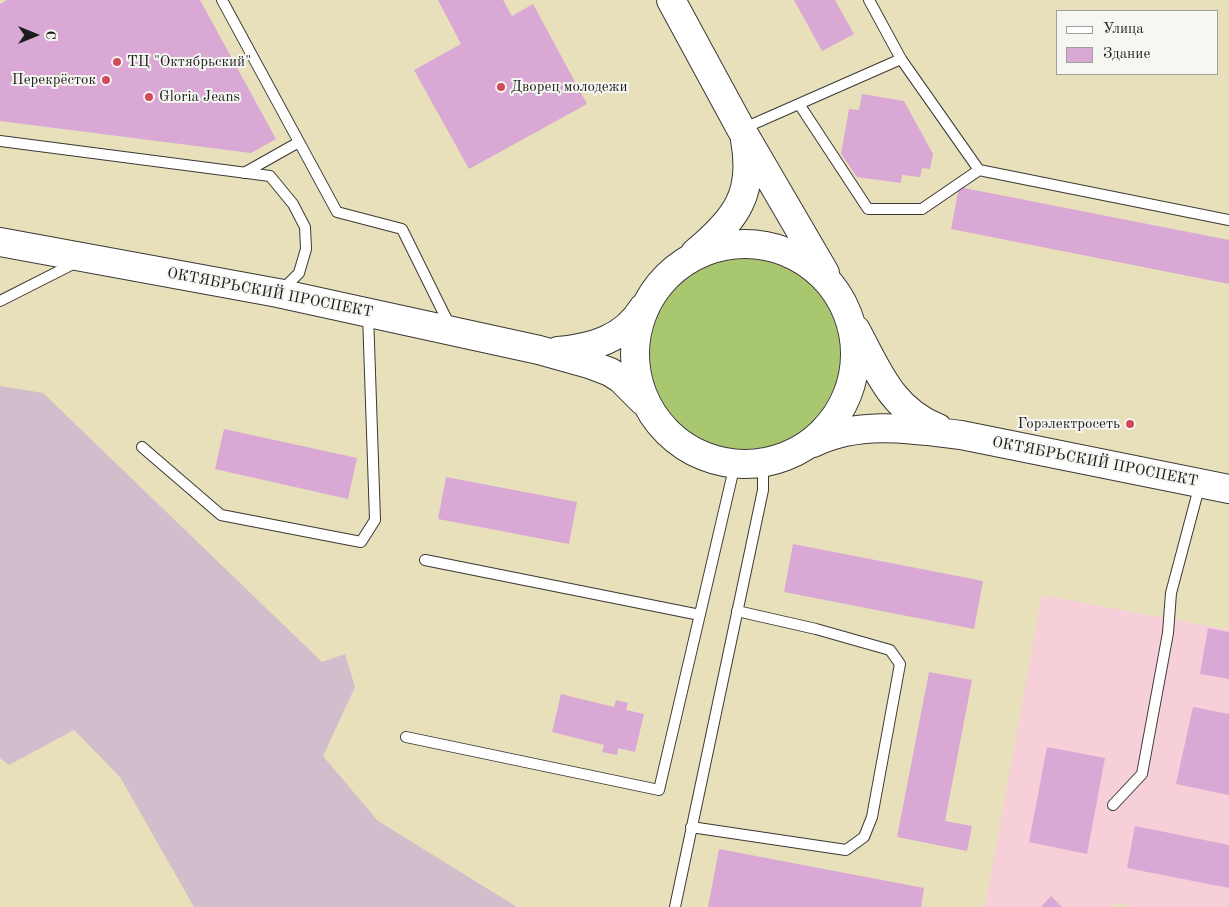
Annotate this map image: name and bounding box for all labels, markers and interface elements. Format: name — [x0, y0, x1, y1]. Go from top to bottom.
north arrow — [10, 10, 60, 60]
legend — [1056, 10, 1219, 75]
text: Улица — [1103, 22, 1144, 37]
text: С — [43, 30, 57, 40]
text: Здание — [1103, 47, 1150, 62]
place label: ТЦ "Октябрьский" — [127, 53, 251, 71]
marker: ТЦ "Октябрьский" — [111, 56, 123, 68]
place label: Перекрёсток — [12, 71, 96, 89]
marker: Перекрёсток — [100, 74, 112, 86]
place label: Дворец молодежи — [511, 78, 628, 96]
marker: Дворец молодежи — [495, 81, 507, 93]
place label: Gloria Jeans — [159, 88, 240, 106]
marker: Gloria Jeans — [143, 91, 155, 103]
street label: ОКТЯБРЬСКИЙ ПРОСПЕКТ — [165, 264, 375, 322]
place label: Горэлектросеть — [1018, 415, 1120, 433]
marker: Горэлектросеть — [1124, 418, 1136, 430]
street label: ОКТЯБРЬСКИЙ ПРОСПЕКТ — [990, 433, 1200, 491]

